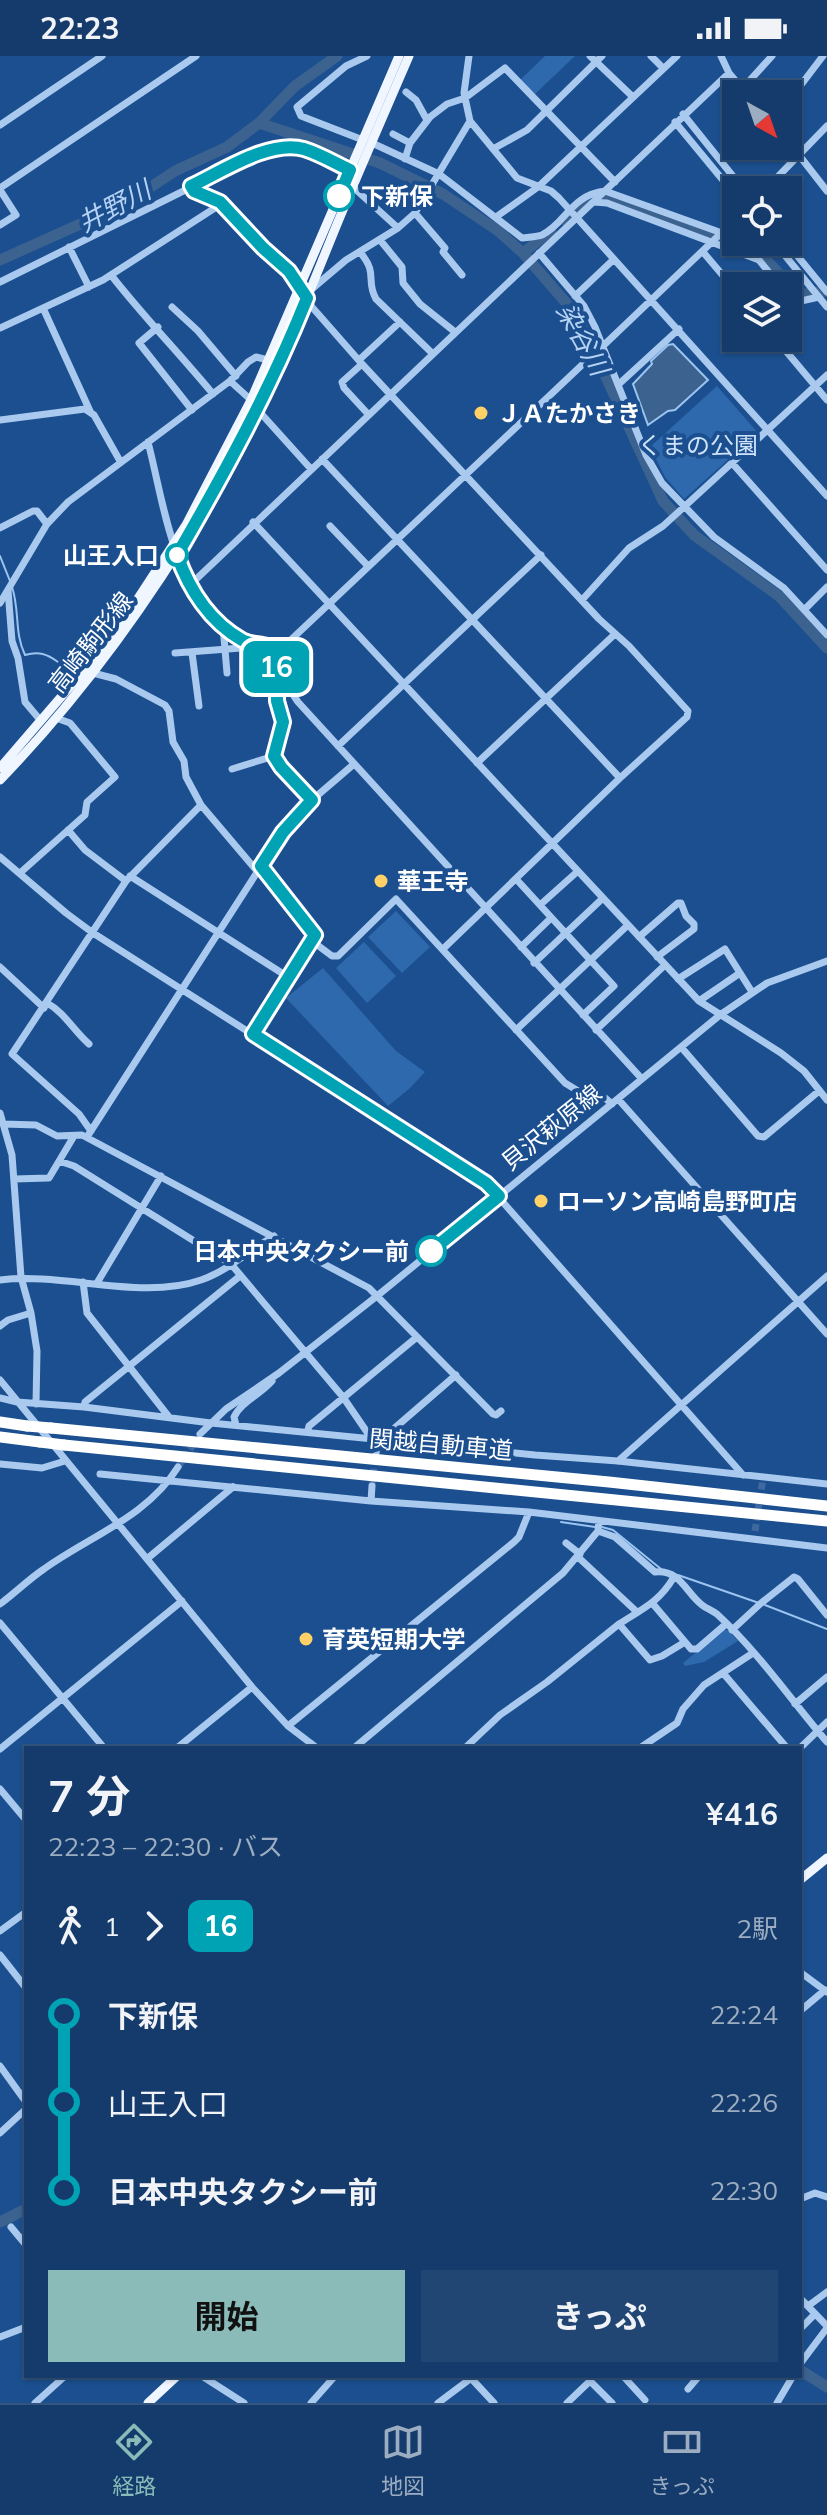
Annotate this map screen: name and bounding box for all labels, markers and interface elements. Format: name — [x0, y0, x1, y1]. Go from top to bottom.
text: 22:23 — [40, 9, 119, 47]
north arrow — [722, 80, 802, 160]
map controls — [722, 80, 802, 352]
water label: 井野川 — [72, 172, 159, 239]
button: locate — [722, 176, 802, 256]
marker: 下新保 — [324, 181, 354, 211]
place label: 下新保 — [361, 181, 433, 211]
button: layers — [722, 272, 802, 352]
water label: 染谷川 — [550, 297, 618, 384]
place label: ＪＡたかさき — [497, 398, 641, 428]
marker: ＪＡたかさき — [472, 404, 490, 422]
park label: くまの公園 — [638, 430, 758, 460]
place label: 山王入口 — [63, 540, 159, 570]
marker: 山王入口 — [166, 544, 188, 566]
street label: 高崎駒形線 — [41, 585, 139, 699]
line badge: 16 — [240, 641, 312, 693]
text: 16 — [259, 649, 293, 684]
place label: 華王寺 — [397, 866, 469, 896]
marker: 華王寺 — [372, 872, 390, 890]
street label: 貝沢萩原線 — [495, 1078, 607, 1176]
place label: ローソン高崎島野町店 — [557, 1186, 797, 1216]
marker: ローソン高崎島野町店 — [532, 1192, 550, 1210]
place label: 日本中央タクシー前 — [193, 1236, 409, 1266]
marker: 日本中央タクシー前 — [416, 1236, 446, 1266]
street label: 関越自動車道 — [368, 1423, 514, 1465]
place label: 育英短期大学 — [322, 1624, 466, 1654]
marker: 育英短期大学 — [297, 1630, 315, 1648]
text: 7 分 — [48, 1768, 130, 1823]
text: ¥416 — [706, 1795, 778, 1833]
text: 22:23 – 22:30 · バス — [48, 1830, 283, 1863]
icon: walk — [48, 1904, 92, 1948]
icon: forward — [132, 1904, 176, 1948]
text: 16 — [204, 1908, 237, 1943]
text: 1 — [104, 1910, 120, 1943]
text: 2駅 — [736, 1912, 778, 1945]
text: 下新保 — [108, 1997, 198, 2035]
text: 22:24 — [710, 1998, 778, 2031]
text: 山王入口 — [108, 2085, 228, 2123]
text: 22:26 — [710, 2086, 778, 2119]
text: 日本中央タクシー前 — [108, 2173, 378, 2211]
text: 22:30 — [710, 2174, 778, 2207]
button: 開始 — [48, 2270, 405, 2362]
button: きっぷ — [421, 2270, 778, 2362]
tab: 経路 — [112, 2420, 156, 2500]
tab: 地図 — [381, 2420, 425, 2500]
tab: きっぷ — [650, 2420, 715, 2500]

